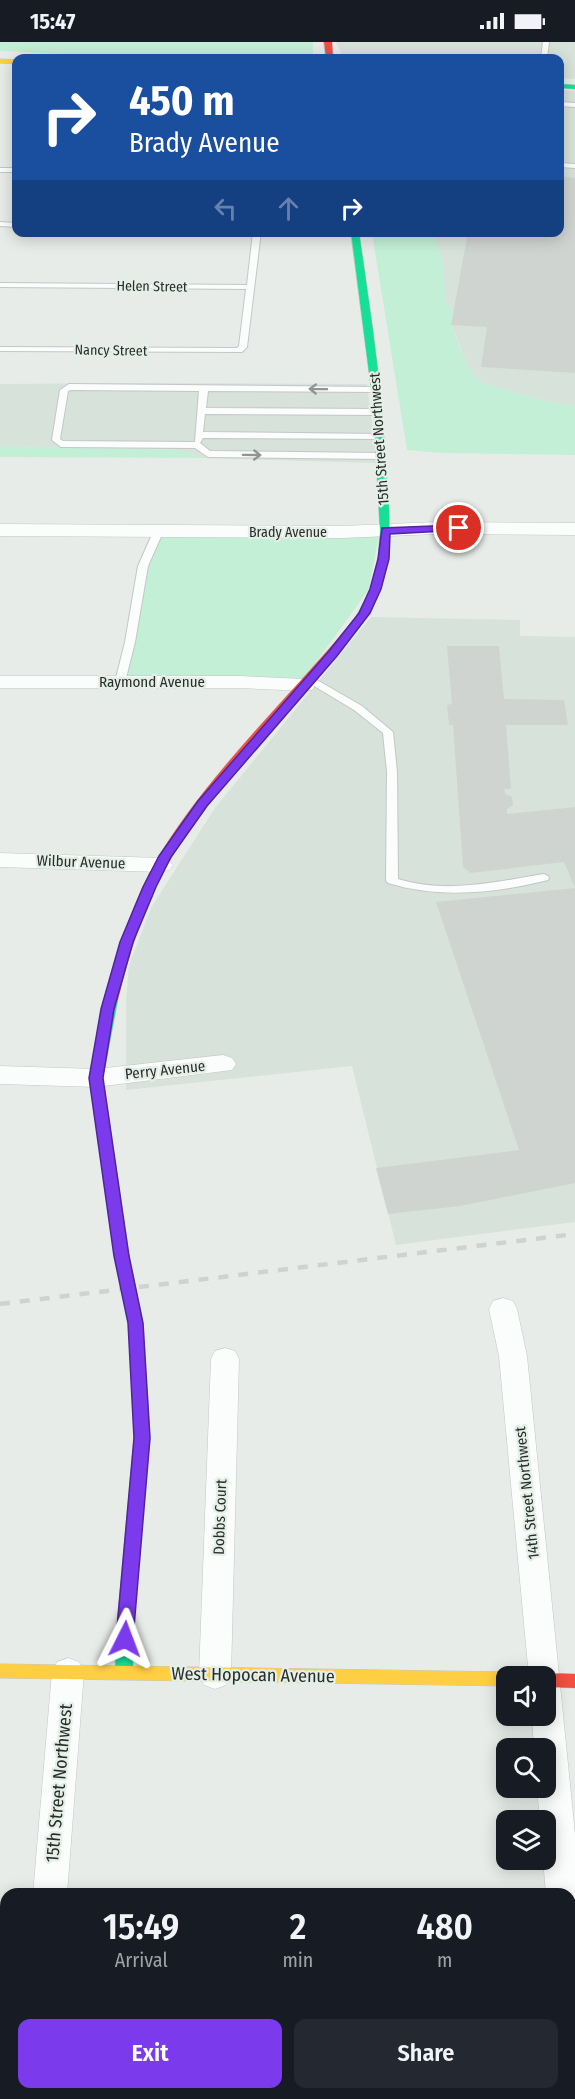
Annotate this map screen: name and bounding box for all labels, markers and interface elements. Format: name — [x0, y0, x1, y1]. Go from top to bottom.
text: 15:47 — [30, 8, 75, 35]
text: 450 m — [129, 76, 235, 126]
icon: right — [30, 78, 108, 156]
text: Brady Avenue — [129, 127, 280, 159]
icon: left — [209, 192, 242, 225]
icon: ahead — [272, 192, 305, 225]
icon: right — [335, 192, 368, 225]
street label: Helen Street — [116, 277, 188, 296]
street label: Nancy Street — [74, 341, 148, 360]
street label: 15th Street Northwest — [365, 372, 393, 506]
one-way arrow — [308, 383, 328, 395]
one-way arrow — [242, 449, 262, 460]
pin — [433, 502, 484, 553]
icon: arrive — [442, 511, 475, 544]
street label: Brady Avenue — [249, 524, 327, 541]
street label: Raymond Avenue — [99, 673, 205, 691]
street label: Wilbur Avenue — [36, 851, 126, 873]
street label: Perry Avenue — [124, 1057, 206, 1083]
street label: 14th Street Northwest — [511, 1426, 543, 1560]
street label: Dobbs Court — [210, 1479, 230, 1555]
position arrow — [93, 1607, 157, 1671]
street label: West Hopocan Avenue — [171, 1663, 335, 1687]
map controls — [496, 1666, 556, 1870]
button: sound — [496, 1666, 556, 1726]
street label: 15th Street Northwest — [41, 1702, 77, 1863]
button: search — [496, 1738, 556, 1798]
button: layers — [496, 1810, 556, 1870]
text: 15:49 — [103, 1905, 179, 1949]
text: 2 — [290, 1905, 306, 1949]
text: 480 — [416, 1905, 473, 1949]
text: Arrival — [115, 1948, 168, 1972]
text: min — [282, 1948, 313, 1972]
text: m — [437, 1948, 452, 1972]
button: Exit — [18, 2019, 282, 2088]
button: Share — [294, 2019, 558, 2088]

